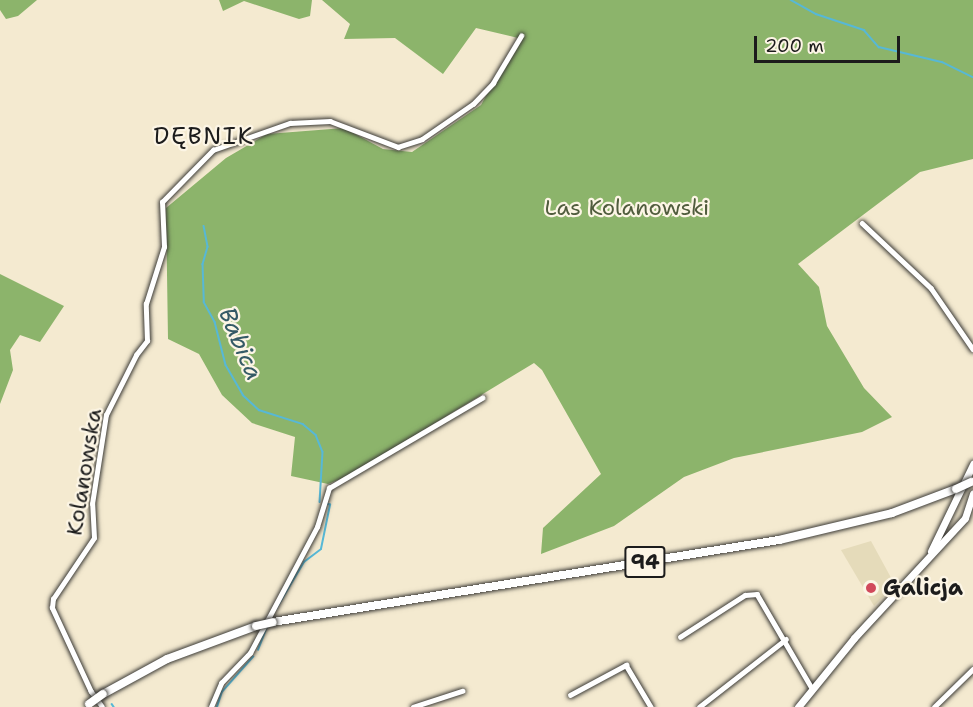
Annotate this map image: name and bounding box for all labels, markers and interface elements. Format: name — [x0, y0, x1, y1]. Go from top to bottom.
scale bar — [757, 24, 902, 62]
text: 200 m — [765, 34, 824, 58]
district label: DĘBNIK — [153, 123, 255, 151]
park label: Las Kolanowski — [545, 195, 709, 221]
water label: Babica — [212, 303, 268, 385]
street label: Kolanowska — [61, 407, 107, 537]
road number: 94 — [624, 544, 666, 580]
place label: Galicja — [883, 575, 963, 601]
marker: Galicja — [864, 581, 878, 595]

